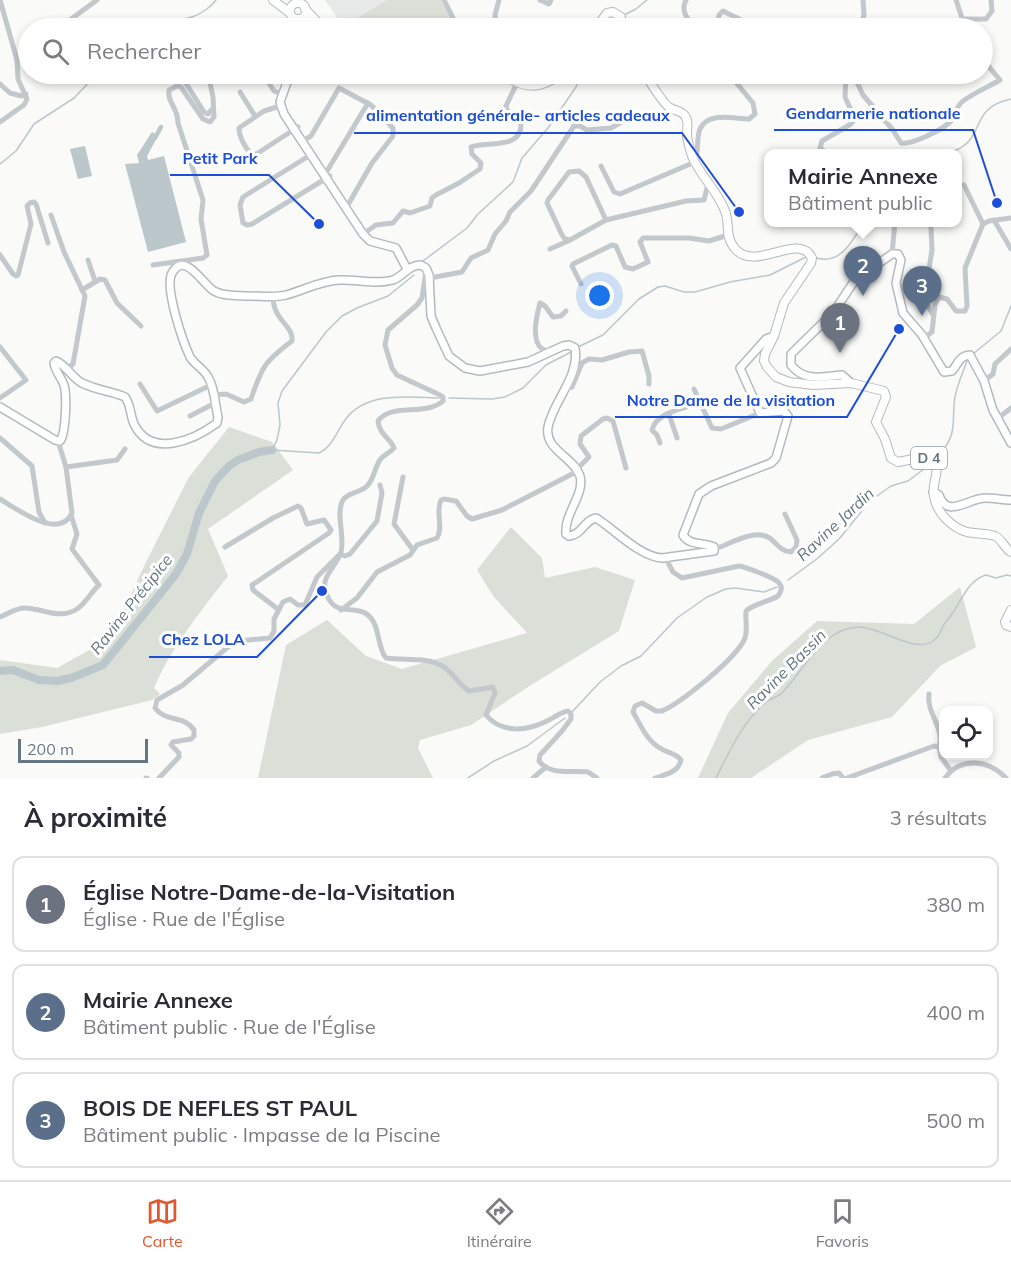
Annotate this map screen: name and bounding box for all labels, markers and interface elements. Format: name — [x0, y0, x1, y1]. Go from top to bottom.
search box — [18, 18, 993, 84]
icon: search — [39, 35, 72, 68]
text: Rechercher — [87, 37, 201, 65]
callout: Gendarmerie nationale — [774, 96, 973, 130]
callout: alimentation générale- articles cadeaux — [354, 99, 682, 133]
text: Gendarmerie nationale — [786, 103, 961, 123]
text: alimentation générale- articles cadeaux — [366, 105, 670, 125]
callout: Petit Park — [170, 141, 269, 175]
text: Petit Park — [182, 148, 259, 168]
popup — [764, 149, 962, 227]
text: Mairie Annexe — [788, 162, 938, 190]
text: Bâtiment public — [788, 190, 933, 215]
pin: 2 — [844, 246, 882, 296]
pin: 3 — [902, 266, 942, 316]
your location — [585, 281, 614, 310]
pin: 1 — [820, 304, 860, 353]
callout: Notre Dame de la visitation — [615, 383, 847, 417]
text: Notre Dame de la visitation — [627, 390, 835, 410]
road number: D 4 — [911, 447, 947, 469]
water label: Ravine Jardin — [792, 483, 878, 565]
water label: Ravine Précipice — [86, 550, 176, 658]
callout: Chez LOLA — [149, 623, 257, 657]
water label: Ravine Bassin — [742, 625, 830, 713]
text: Chez LOLA — [161, 629, 245, 649]
map controls — [939, 706, 993, 760]
button: locate — [939, 706, 993, 760]
scale bar — [18, 736, 148, 764]
text: 200 m — [27, 739, 74, 759]
text: À proximité — [24, 801, 167, 834]
text: 3 résultats — [890, 805, 987, 830]
text: Église Notre-Dame-de-la-Visitation — [83, 878, 455, 906]
text: 1 — [40, 892, 52, 917]
text: 380 m — [926, 892, 985, 917]
text: Église · Rue de l'Église — [83, 906, 285, 931]
text: Mairie Annexe — [83, 986, 233, 1014]
text: 2 — [40, 1000, 52, 1025]
text: 400 m — [926, 1000, 985, 1025]
text: Bâtiment public · Rue de l'Église — [83, 1014, 376, 1039]
text: BOIS DE NEFLES ST PAUL — [83, 1094, 357, 1122]
text: 3 — [40, 1108, 52, 1133]
text: 500 m — [926, 1108, 985, 1133]
text: Bâtiment public · Impasse de la Piscine — [83, 1122, 440, 1147]
tab: Carte — [142, 1195, 183, 1251]
tab: Itinéraire — [467, 1195, 532, 1251]
tab: Favoris — [816, 1195, 869, 1251]

